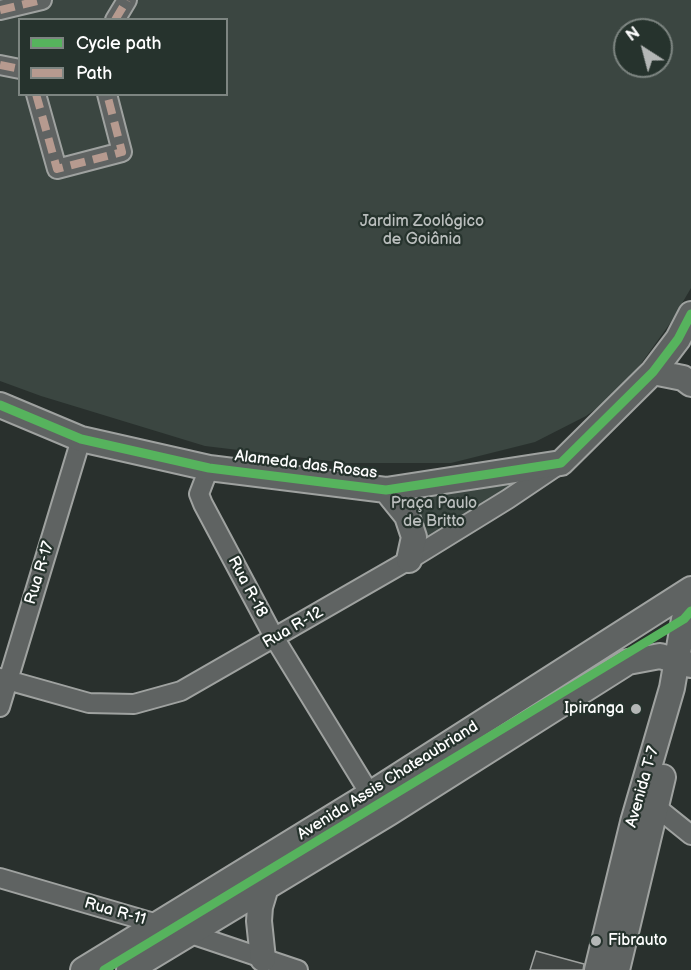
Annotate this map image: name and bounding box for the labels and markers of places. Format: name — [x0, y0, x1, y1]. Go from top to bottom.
place label: Ipiranga — [564, 699, 624, 719]
marker: Ipiranga — [629, 702, 643, 716]
place label: Fibrauto — [608, 931, 667, 951]
marker: Fibrauto — [589, 934, 603, 948]

